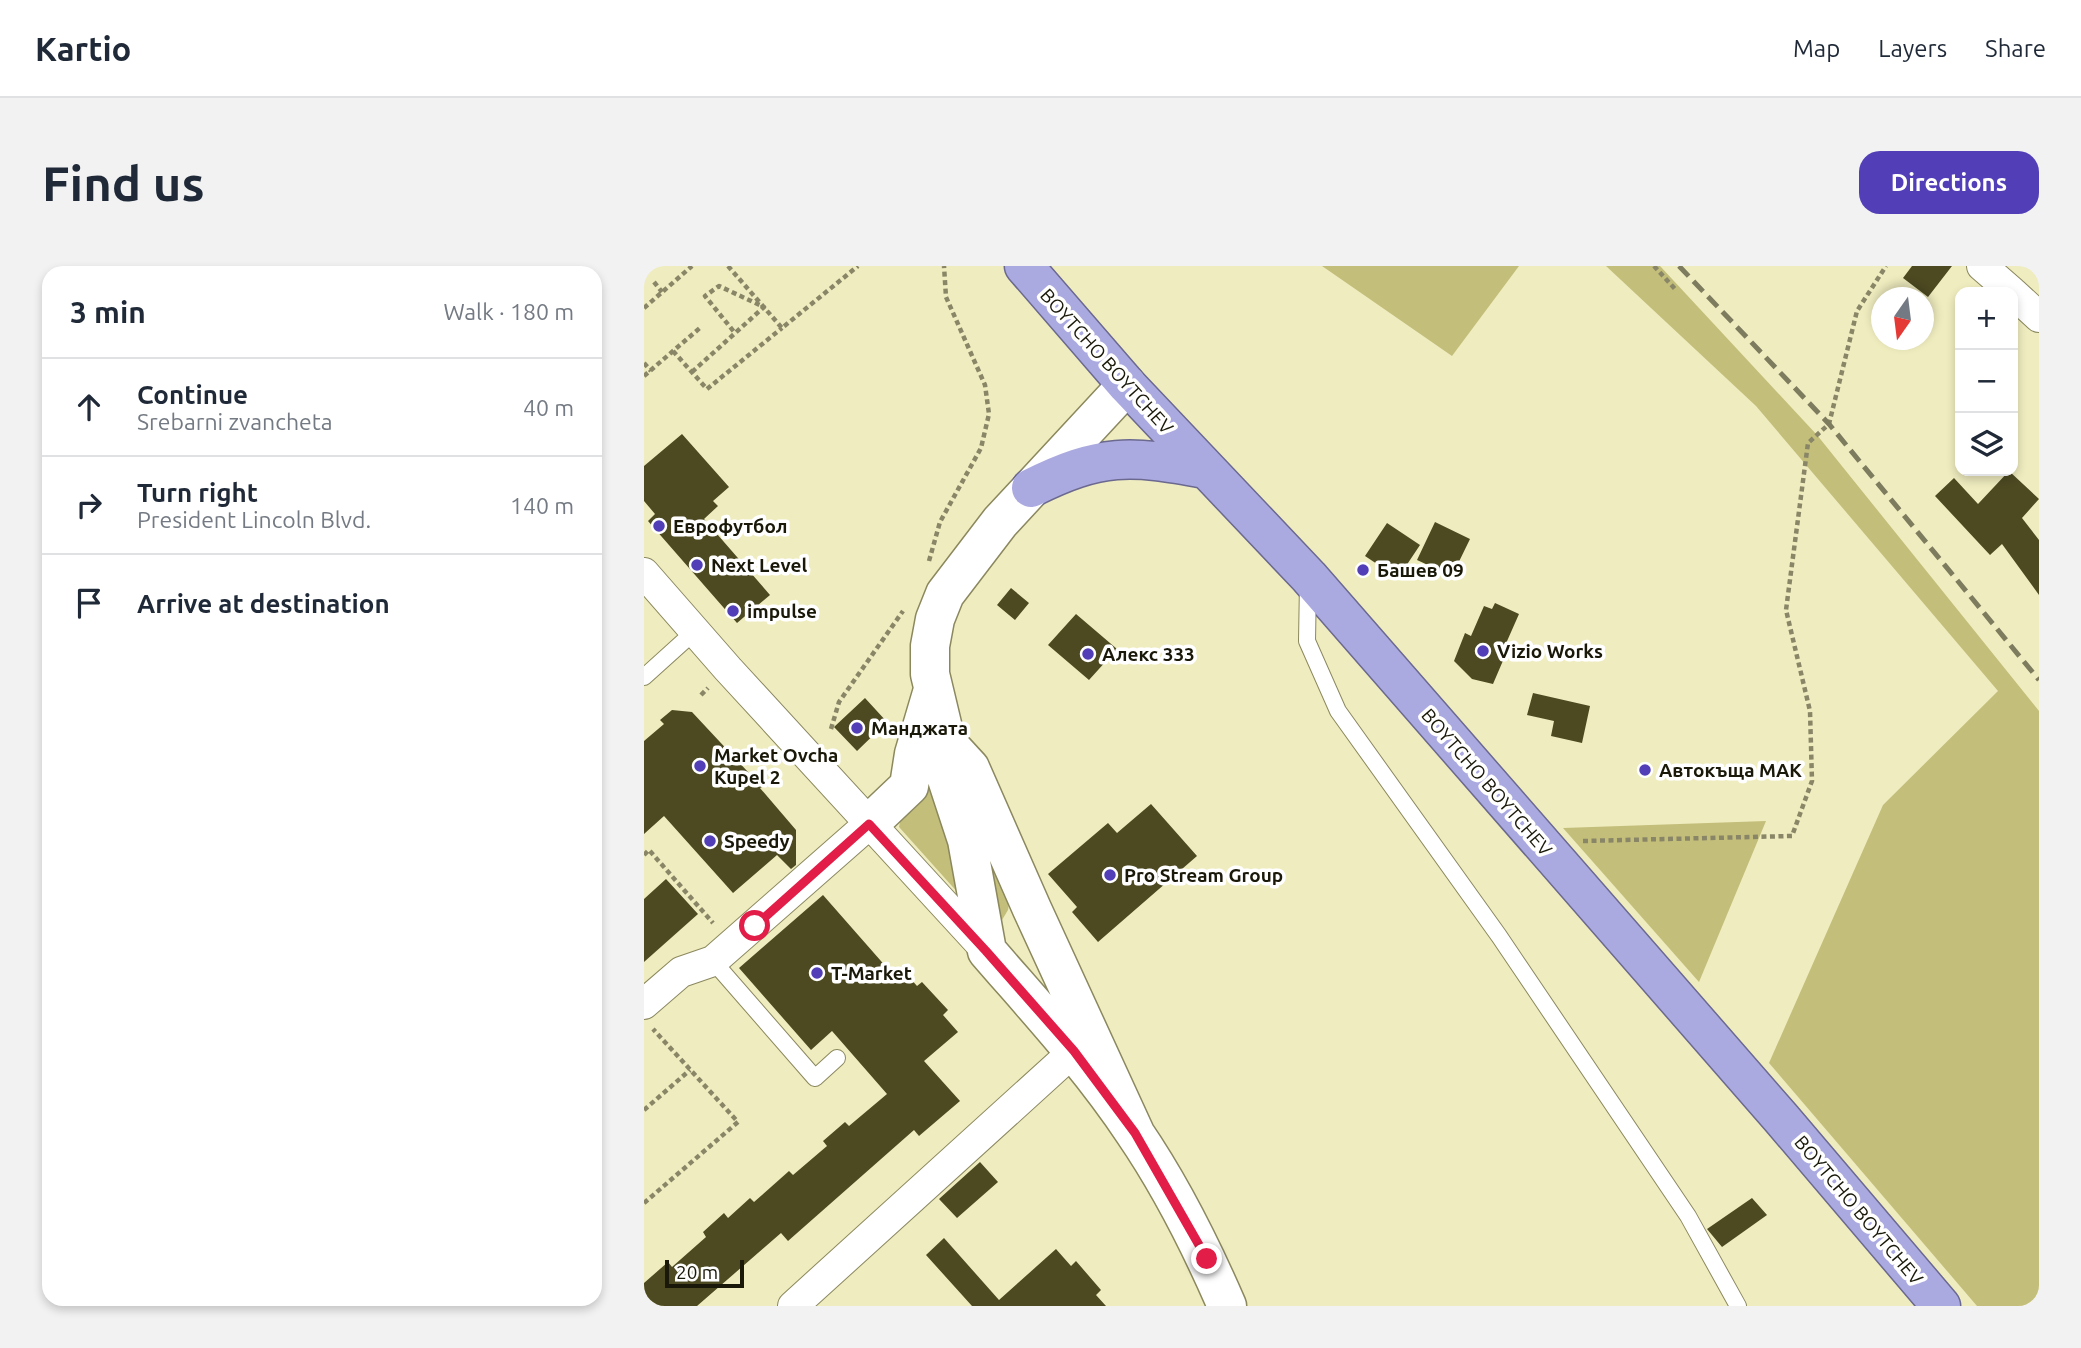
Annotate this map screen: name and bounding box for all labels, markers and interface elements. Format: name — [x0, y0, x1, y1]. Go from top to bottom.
text: Kartio — [35, 30, 131, 67]
text: Map — [1793, 35, 1840, 62]
text: Layers — [1878, 35, 1947, 62]
text: Share — [1985, 35, 2046, 62]
button: Directions — [1859, 151, 2039, 214]
text: Find us — [42, 155, 205, 210]
street label: BOYTCHO BOYTCHEV — [1036, 284, 1178, 438]
north arrow — [1871, 287, 1934, 350]
map controls — [1955, 287, 2018, 476]
button: + — [1955, 287, 2018, 350]
text: 3 min — [70, 295, 146, 329]
text: Walk · 180 m — [443, 299, 574, 324]
button: − — [1955, 350, 2018, 413]
text: Continue — [137, 380, 248, 409]
icon: ahead — [70, 388, 108, 426]
text: 40 m — [523, 395, 574, 420]
text: Srebarni zvancheta — [137, 409, 333, 434]
button: layers — [1955, 413, 2018, 476]
text: Turn right — [137, 478, 258, 507]
icon: right — [70, 486, 108, 524]
text: 140 m — [510, 493, 574, 518]
text: President Lincoln Blvd. — [137, 507, 371, 532]
place label: Еврофутбол — [673, 515, 788, 537]
marker: Еврофутбол — [651, 518, 667, 534]
place label: Next Level — [711, 554, 807, 576]
marker: Next Level — [689, 557, 705, 573]
place label: Башев 09 — [1377, 559, 1464, 581]
marker: Башев 09 — [1355, 562, 1371, 578]
icon: arrive — [70, 584, 108, 622]
text: Arrive at destination — [137, 589, 390, 618]
place label: impulse — [747, 600, 817, 622]
marker: impulse — [725, 603, 741, 619]
place label: Vizio Works — [1497, 640, 1603, 662]
place label: Алекс 333 — [1102, 643, 1195, 665]
marker: Vizio Works — [1475, 643, 1491, 659]
marker: Алекс 333 — [1080, 646, 1096, 662]
street label: BOYTCHO BOYTCHEV — [1417, 704, 1557, 860]
place label: Манджата — [871, 717, 968, 739]
marker: Манджата — [849, 720, 865, 736]
place label: Market Ovcha Kupel 2 — [714, 744, 838, 788]
marker: Market Ovcha Kupel 2 — [692, 758, 708, 774]
place label: Автокъща МАК — [1659, 759, 1802, 781]
marker: Автокъща МАК — [1637, 762, 1653, 778]
place label: Speedy — [724, 830, 790, 852]
marker: Speedy — [702, 833, 718, 849]
place label: Pro Stream Group — [1124, 864, 1283, 886]
marker: Pro Stream Group — [1102, 867, 1118, 883]
route start — [739, 910, 770, 941]
place label: T-Market — [831, 962, 912, 984]
marker: T-Market — [809, 965, 825, 981]
street label: BOYTCHO BOYTCHEV — [1790, 1131, 1928, 1289]
route end — [1191, 1243, 1222, 1274]
scale bar — [665, 1257, 744, 1289]
text: 20 m — [676, 1261, 718, 1283]

